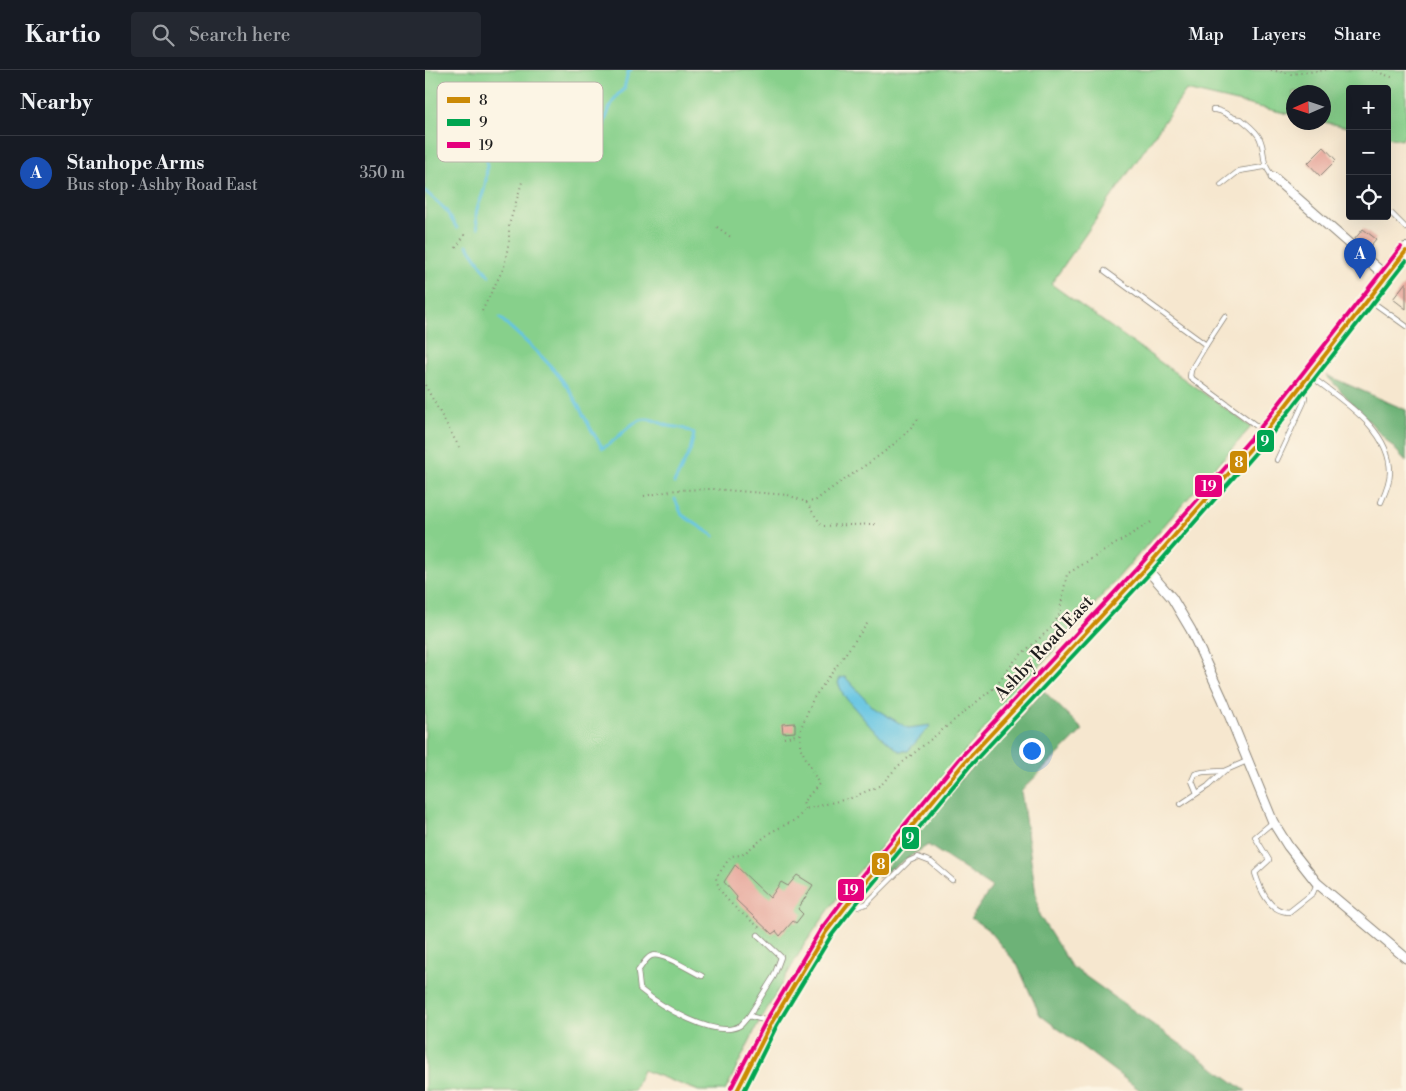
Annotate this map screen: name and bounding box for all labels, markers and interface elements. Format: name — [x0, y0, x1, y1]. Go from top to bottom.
search box — [131, 12, 481, 57]
text: Kartio — [25, 20, 101, 50]
icon: search — [149, 21, 177, 49]
text: Search here — [189, 23, 290, 47]
text: Map — [1189, 23, 1224, 46]
text: Layers — [1252, 23, 1306, 46]
text: Share — [1334, 23, 1381, 46]
legend — [437, 82, 603, 162]
north arrow — [1286, 85, 1331, 130]
map controls — [1346, 85, 1391, 220]
button: + — [1346, 85, 1391, 130]
text: Nearby — [20, 90, 93, 116]
text: 8 — [479, 92, 488, 110]
text: 9 — [479, 114, 487, 132]
button: − — [1346, 130, 1391, 175]
text: 19 — [479, 137, 493, 155]
text: Stanhope Arms — [67, 151, 204, 175]
text: A — [30, 163, 42, 183]
text: 350 m — [359, 163, 405, 183]
text: Bus stop · Ashby Road East — [67, 175, 258, 195]
button: locate — [1346, 175, 1391, 220]
pin: A — [1344, 238, 1376, 279]
line badge: 9 — [1256, 429, 1275, 453]
text: 9 — [1261, 433, 1270, 451]
line badge: 8 — [1229, 450, 1248, 474]
text: 8 — [1235, 454, 1244, 472]
line badge: 19 — [1194, 474, 1223, 498]
text: 19 — [1201, 478, 1217, 496]
street label: Ashby Road East — [989, 590, 1099, 706]
your location — [1019, 738, 1045, 764]
line badge: 9 — [901, 826, 920, 850]
text: 9 — [906, 830, 915, 848]
line badge: 8 — [871, 852, 890, 876]
text: 8 — [877, 856, 886, 874]
line badge: 19 — [837, 878, 865, 902]
text: 19 — [843, 882, 859, 900]

